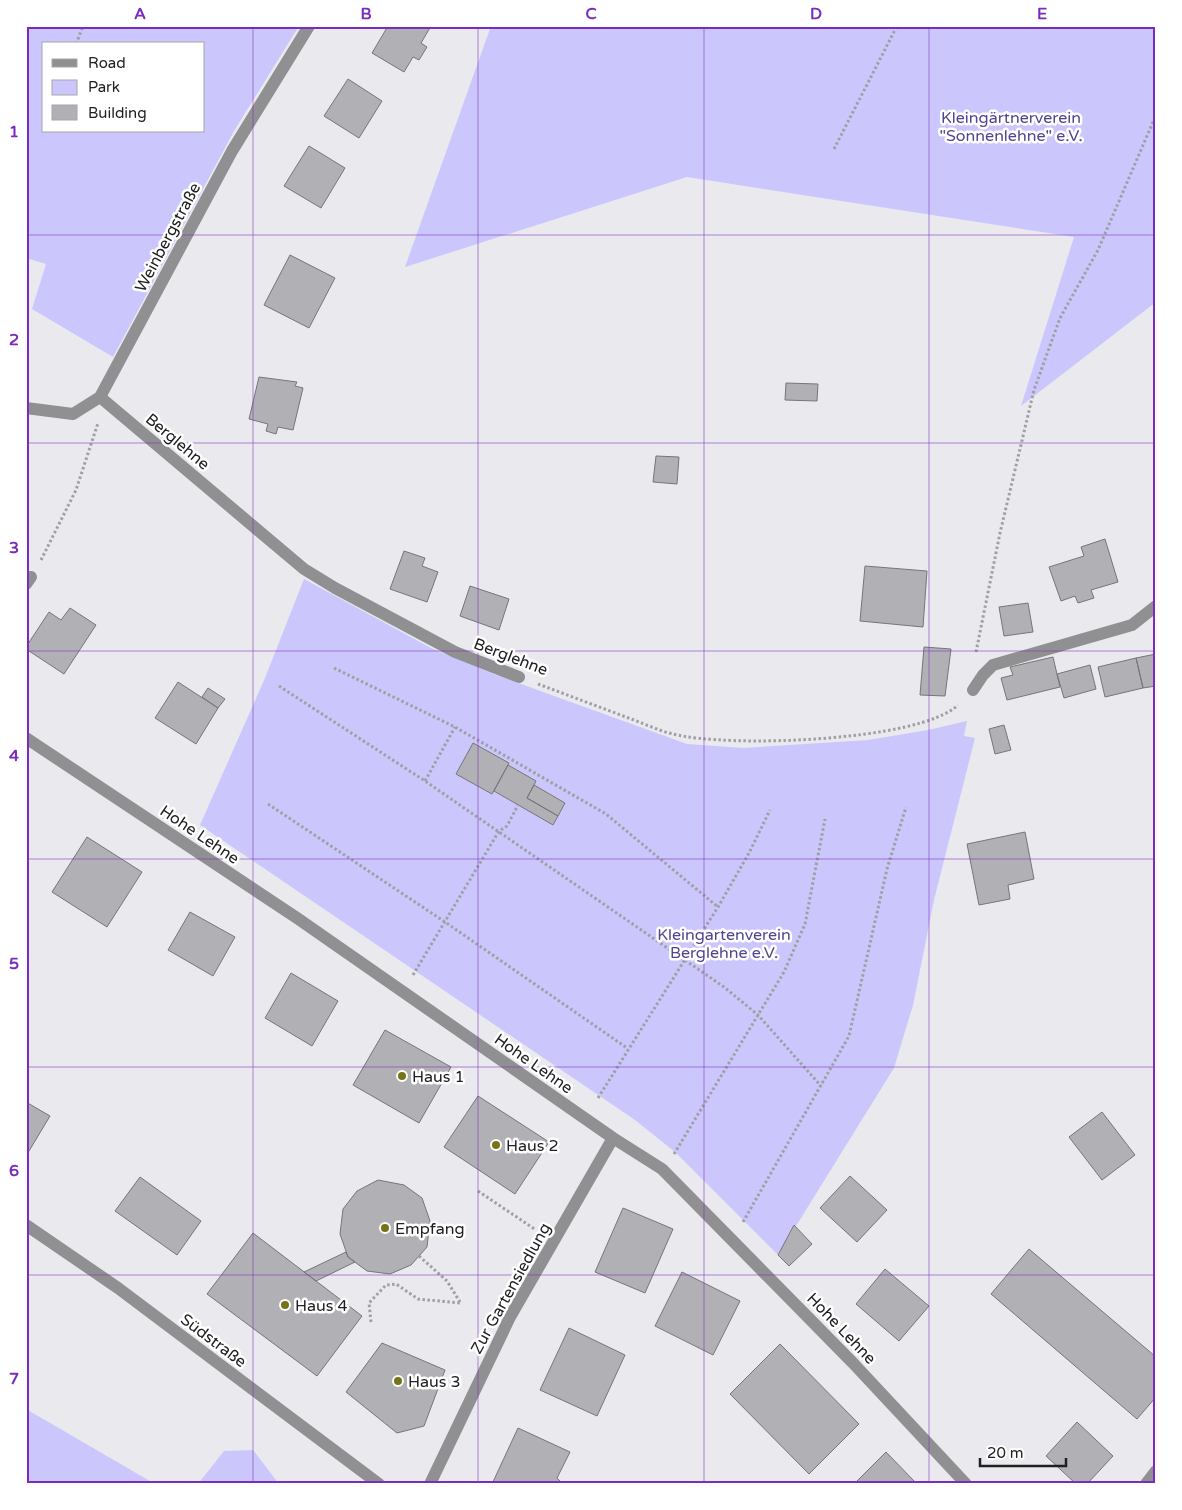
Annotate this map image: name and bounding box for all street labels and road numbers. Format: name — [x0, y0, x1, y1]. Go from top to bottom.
street label: Weinbergstraße — [131, 179, 205, 296]
street label: Berglehne — [141, 409, 214, 474]
street label: Berglehne — [471, 634, 550, 680]
street label: Hohe Lehne — [156, 801, 243, 869]
street label: Hohe Lehne — [490, 1029, 577, 1098]
street label: Zur Gartensiedlung — [467, 1219, 555, 1357]
street label: Hohe Lehne — [802, 1289, 880, 1369]
street label: Südstraße — [177, 1310, 250, 1372]

